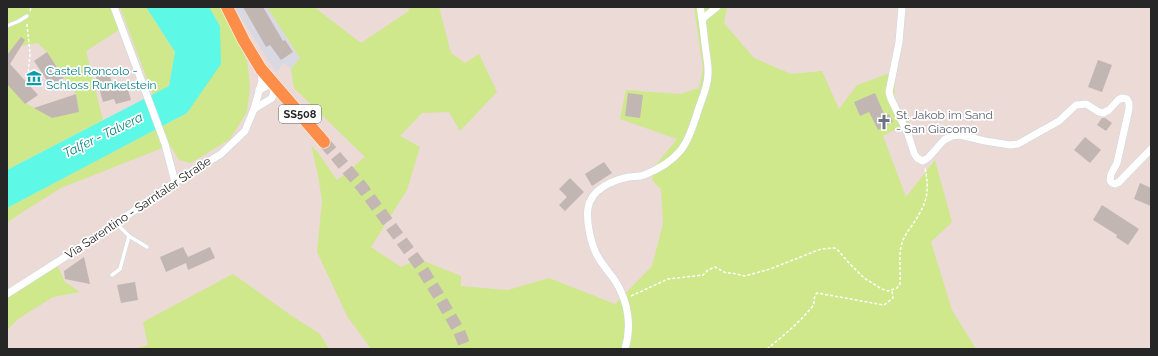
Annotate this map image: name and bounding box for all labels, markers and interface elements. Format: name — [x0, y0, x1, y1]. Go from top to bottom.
place label: Castel Roncolo - Schloss Runkelstein — [46, 64, 157, 92]
museum icon: Castel Roncolo - Schloss Runkelstein — [25, 69, 43, 87]
road number: SS508 — [279, 105, 321, 123]
place label: St. Jakob im Sand - San Giacomo — [896, 108, 993, 136]
water label: Talfer - Talvera — [61, 109, 145, 161]
church icon: St. Jakob im Sand - San Giacomo — [875, 113, 893, 131]
street label: Via Sarentino - Sarntaler Straße — [63, 154, 213, 262]

